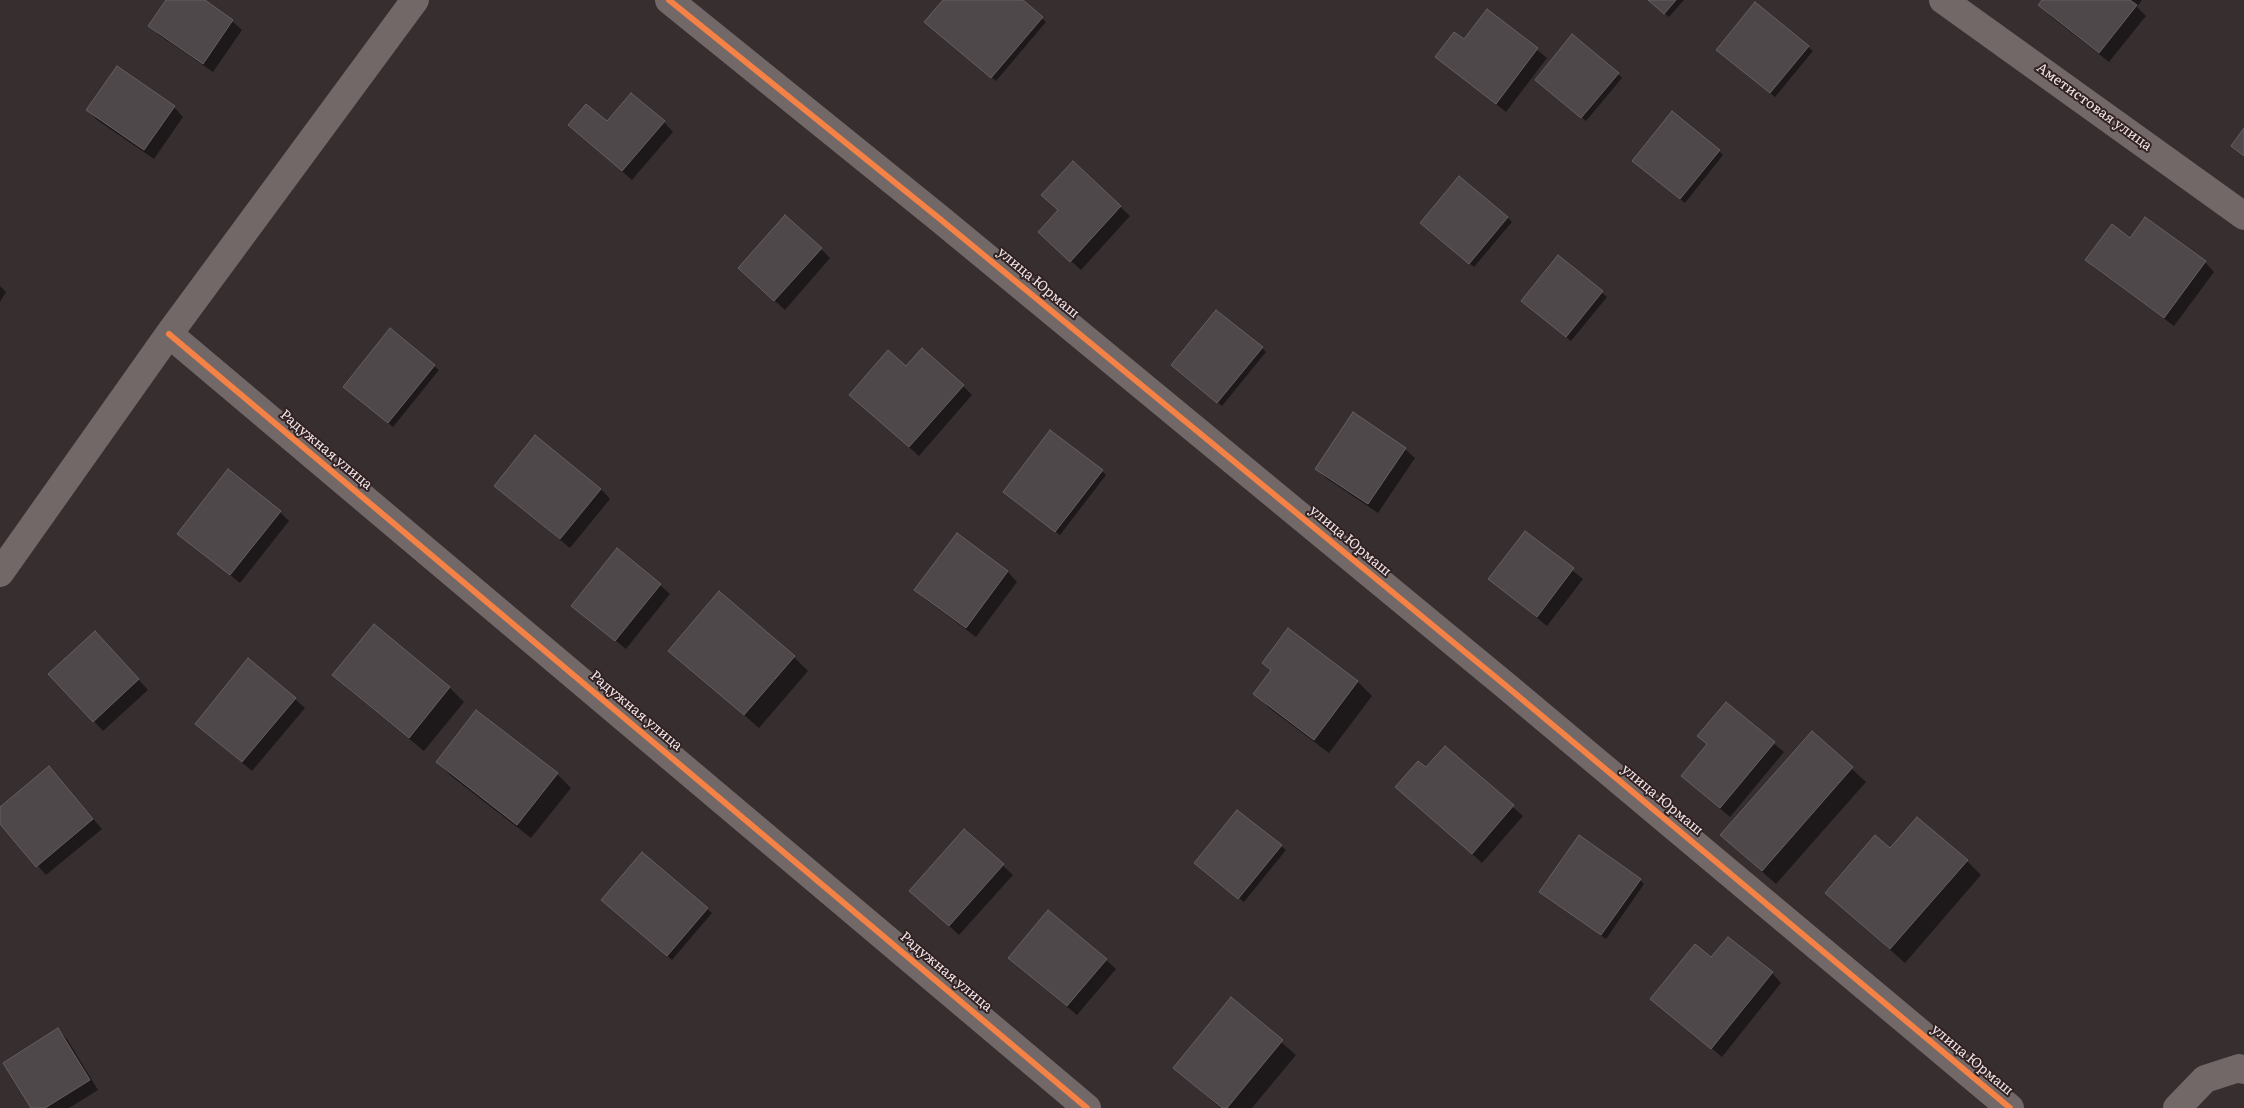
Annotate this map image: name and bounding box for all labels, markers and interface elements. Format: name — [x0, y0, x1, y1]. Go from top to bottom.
street label: Аметистовая улица — [2033, 59, 2155, 155]
street label: улица Юрмаш — [994, 244, 1082, 322]
street label: Радужная улица — [276, 406, 376, 494]
street label: улица Юрмаш — [1306, 502, 1394, 580]
street label: Радужная улица — [586, 667, 686, 755]
street label: улица Юрмаш — [1618, 761, 1706, 839]
street label: Радужная улица — [896, 928, 996, 1016]
street label: улица Юрмаш — [1928, 1021, 2016, 1099]

